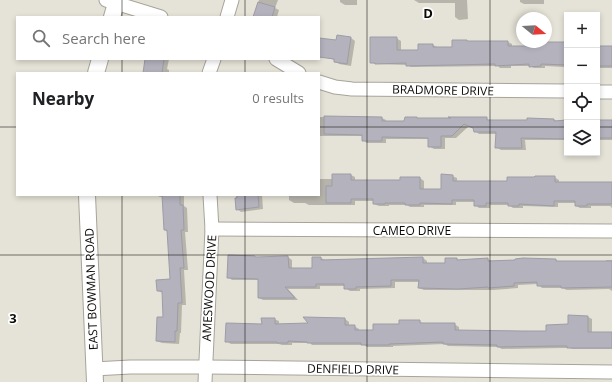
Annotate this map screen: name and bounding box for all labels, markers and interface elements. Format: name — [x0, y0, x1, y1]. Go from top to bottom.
text: D — [423, 4, 433, 22]
north arrow — [516, 12, 552, 48]
map controls — [564, 12, 600, 156]
button: + — [564, 12, 600, 48]
search box — [16, 16, 320, 60]
icon: search — [30, 27, 52, 49]
text: Search here — [62, 28, 146, 48]
button: − — [564, 48, 600, 84]
street label: BRADMORE DRIVE — [392, 81, 494, 99]
button: locate — [564, 84, 600, 120]
text: Nearby — [32, 87, 94, 110]
text: 0 results — [252, 89, 304, 107]
button: layers — [564, 120, 600, 156]
street label: CAMEO DRIVE — [373, 222, 451, 239]
street label: EAST BOWMAN ROAD — [80, 228, 102, 350]
street label: AMESWOOD DRIVE — [198, 234, 220, 342]
text: 3 — [9, 309, 17, 327]
street label: DENFIELD DRIVE — [307, 360, 399, 378]

